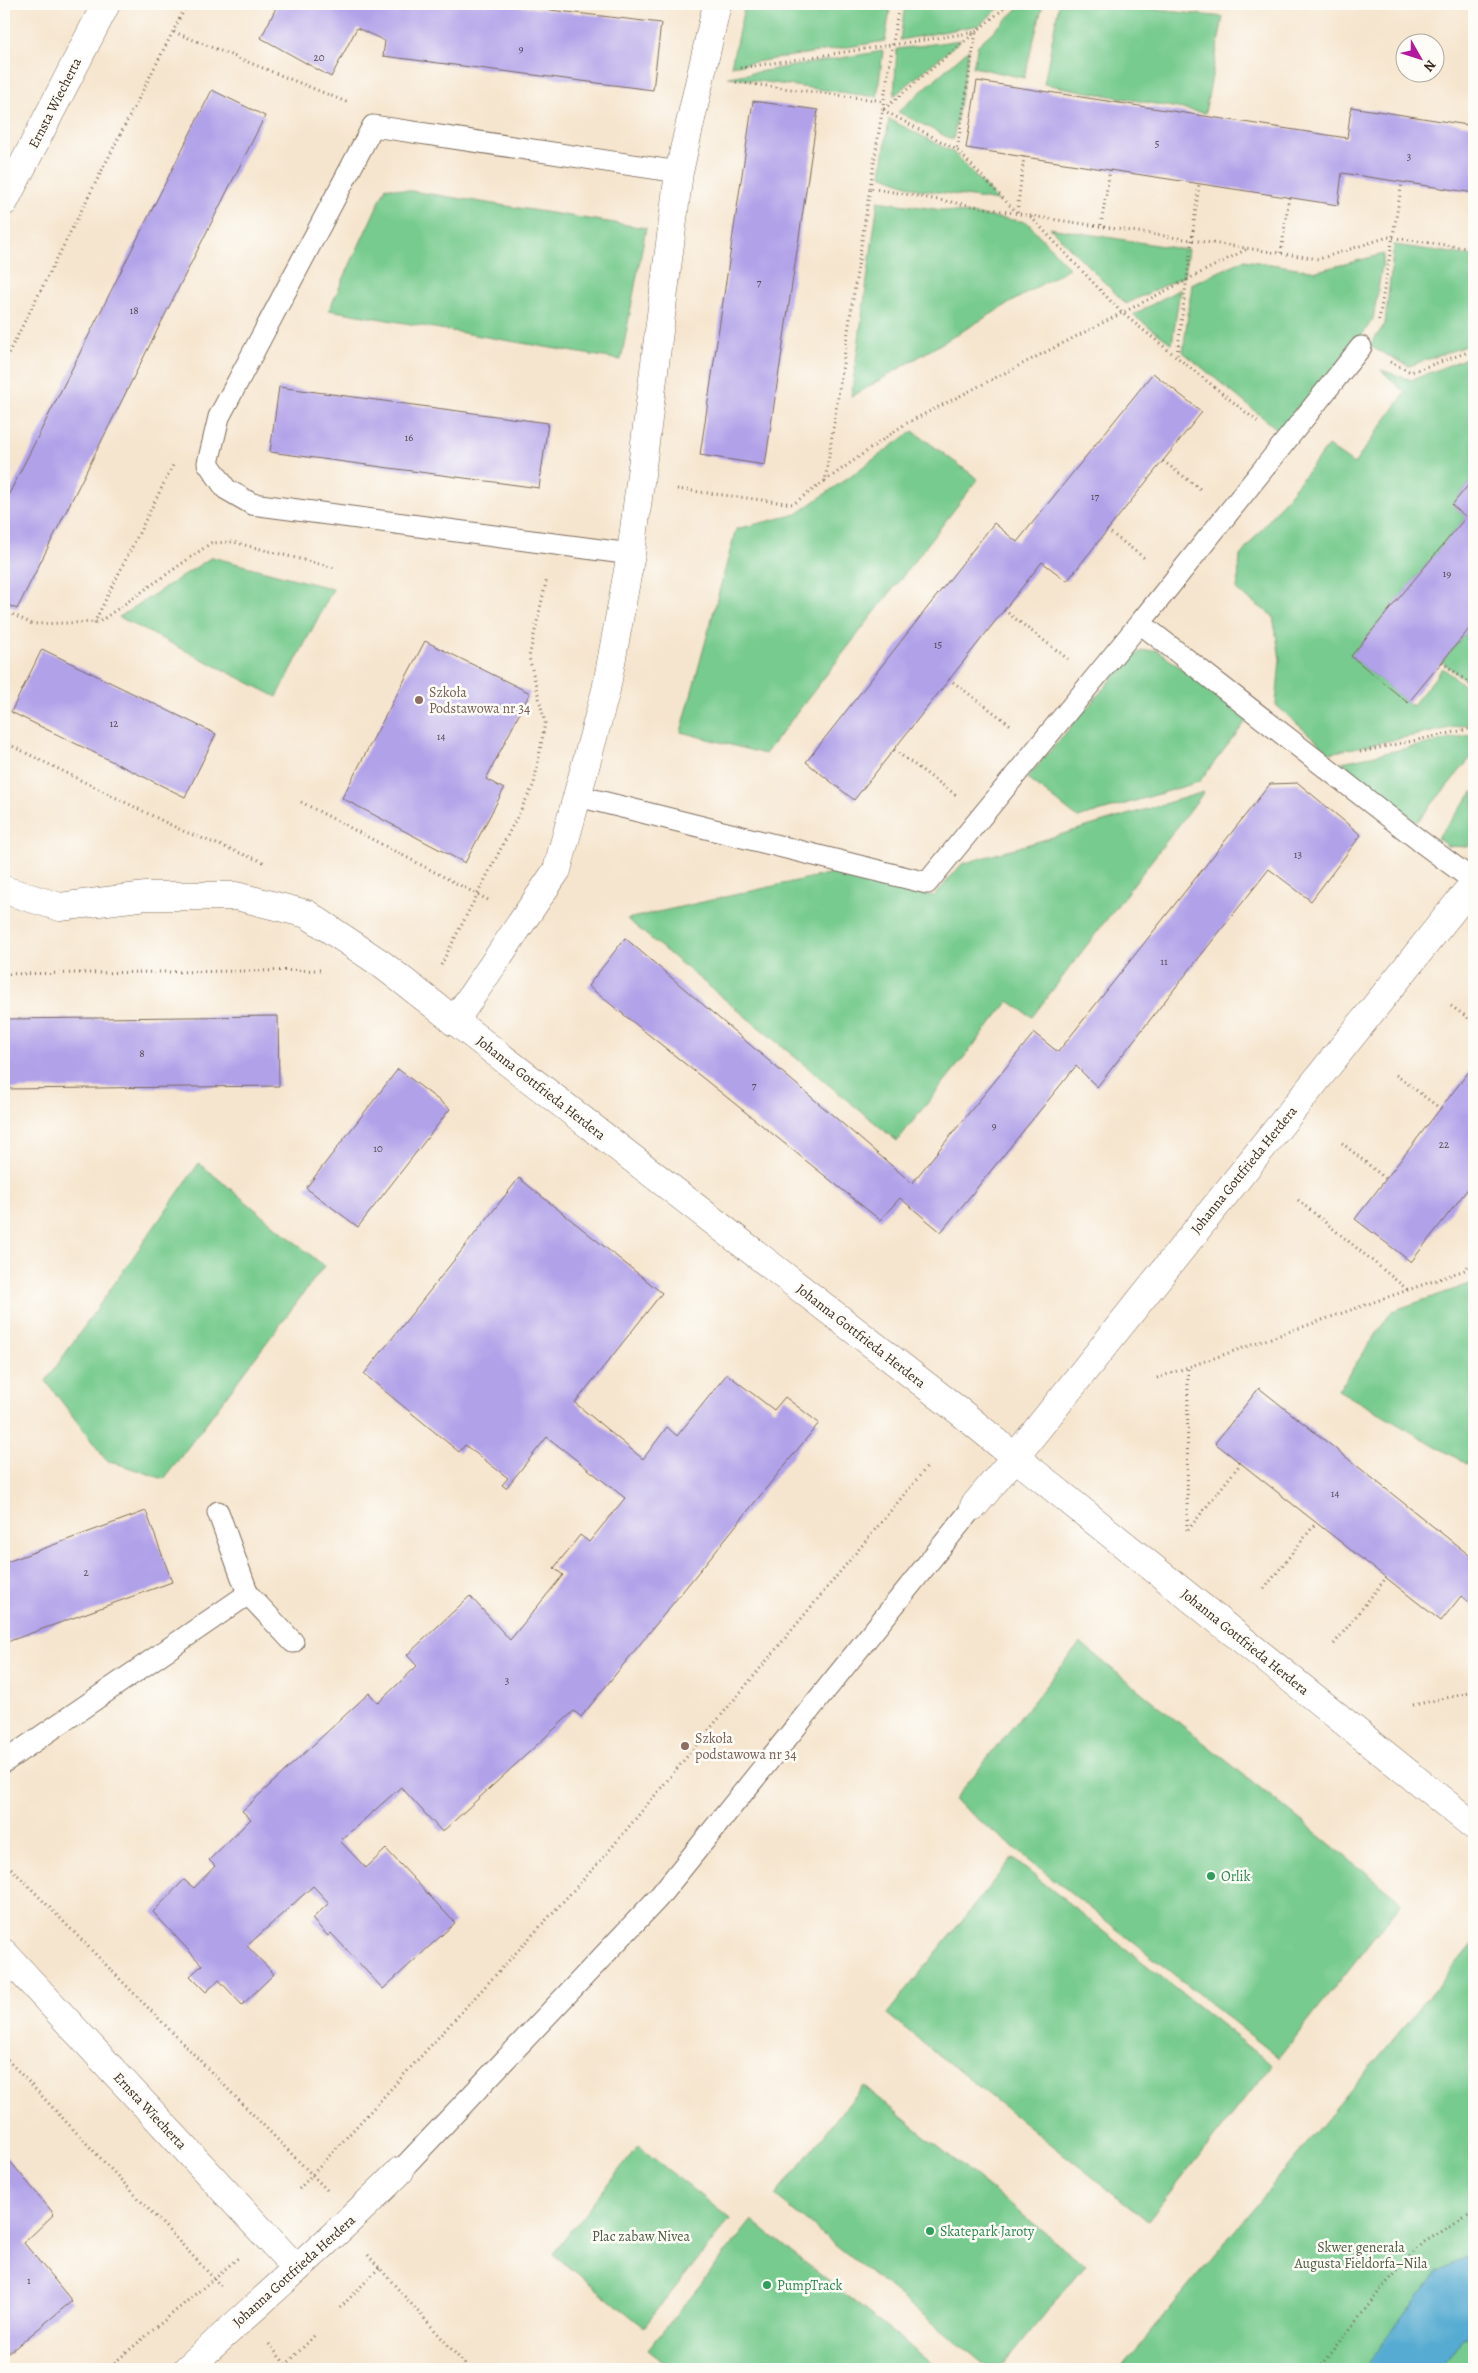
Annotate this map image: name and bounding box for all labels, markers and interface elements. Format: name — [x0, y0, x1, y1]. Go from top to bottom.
north arrow — [1396, 32, 1446, 82]
house number: 9 — [518, 41, 524, 56]
house number: 20 — [313, 50, 325, 65]
street label: Ernsta Wiecherta — [24, 54, 86, 152]
text: N — [1419, 56, 1440, 76]
house number: 5 — [1155, 136, 1160, 151]
house number: 3 — [1407, 149, 1411, 164]
house number: 7 — [757, 275, 762, 290]
house number: 18 — [129, 303, 139, 318]
house number: 16 — [405, 430, 413, 445]
house number: 17 — [1091, 489, 1100, 504]
house number: 19 — [1443, 566, 1451, 581]
house number: 15 — [934, 637, 943, 652]
place label: Szkoła Podstawowa nr 34 — [429, 683, 530, 718]
marker: Szkoła Podstawowa nr 34 — [413, 694, 425, 706]
house number: 12 — [110, 716, 119, 731]
house number: 14 — [437, 729, 445, 744]
house number: 13 — [1294, 847, 1302, 862]
house number: 11 — [1160, 954, 1168, 969]
street label: Johanna Gottfrieda Herdera — [472, 1031, 610, 1145]
house number: 8 — [139, 1046, 145, 1061]
house number: 7 — [752, 1078, 757, 1093]
street label: Johanna Gottfrieda Herdera — [1187, 1102, 1302, 1238]
house number: 9 — [991, 1118, 997, 1133]
house number: 22 — [1439, 1137, 1449, 1152]
house number: 10 — [373, 1141, 383, 1156]
street label: Johanna Gottfrieda Herdera — [792, 1279, 930, 1393]
house number: 14 — [1331, 1486, 1339, 1501]
house number: 2 — [83, 1565, 89, 1580]
street label: Johanna Gottfrieda Herdera — [1177, 1585, 1313, 1700]
house number: 3 — [505, 1673, 509, 1688]
place label: Szkoła podstawowa nr 34 — [695, 1729, 797, 1764]
marker: Szkoła podstawowa nr 34 — [679, 1740, 691, 1752]
place label: Orlik — [1221, 1867, 1250, 1886]
marker: Orlik — [1205, 1870, 1217, 1882]
street label: Ernsta Wiecherta — [109, 2068, 191, 2154]
street label: Johanna Gottfrieda Herdera — [228, 2210, 360, 2331]
place label: Skatepark Jaroty — [940, 2222, 1035, 2241]
marker: Skatepark Jaroty — [924, 2225, 936, 2237]
park label: Plac zabaw Nivea — [592, 2227, 690, 2246]
park label: Skwer generała Augusta Fieldorfa–Nila — [1294, 2238, 1428, 2273]
house number: 1 — [27, 2273, 31, 2288]
place label: PumpTrack — [777, 2276, 842, 2295]
marker: PumpTrack — [761, 2279, 773, 2291]

